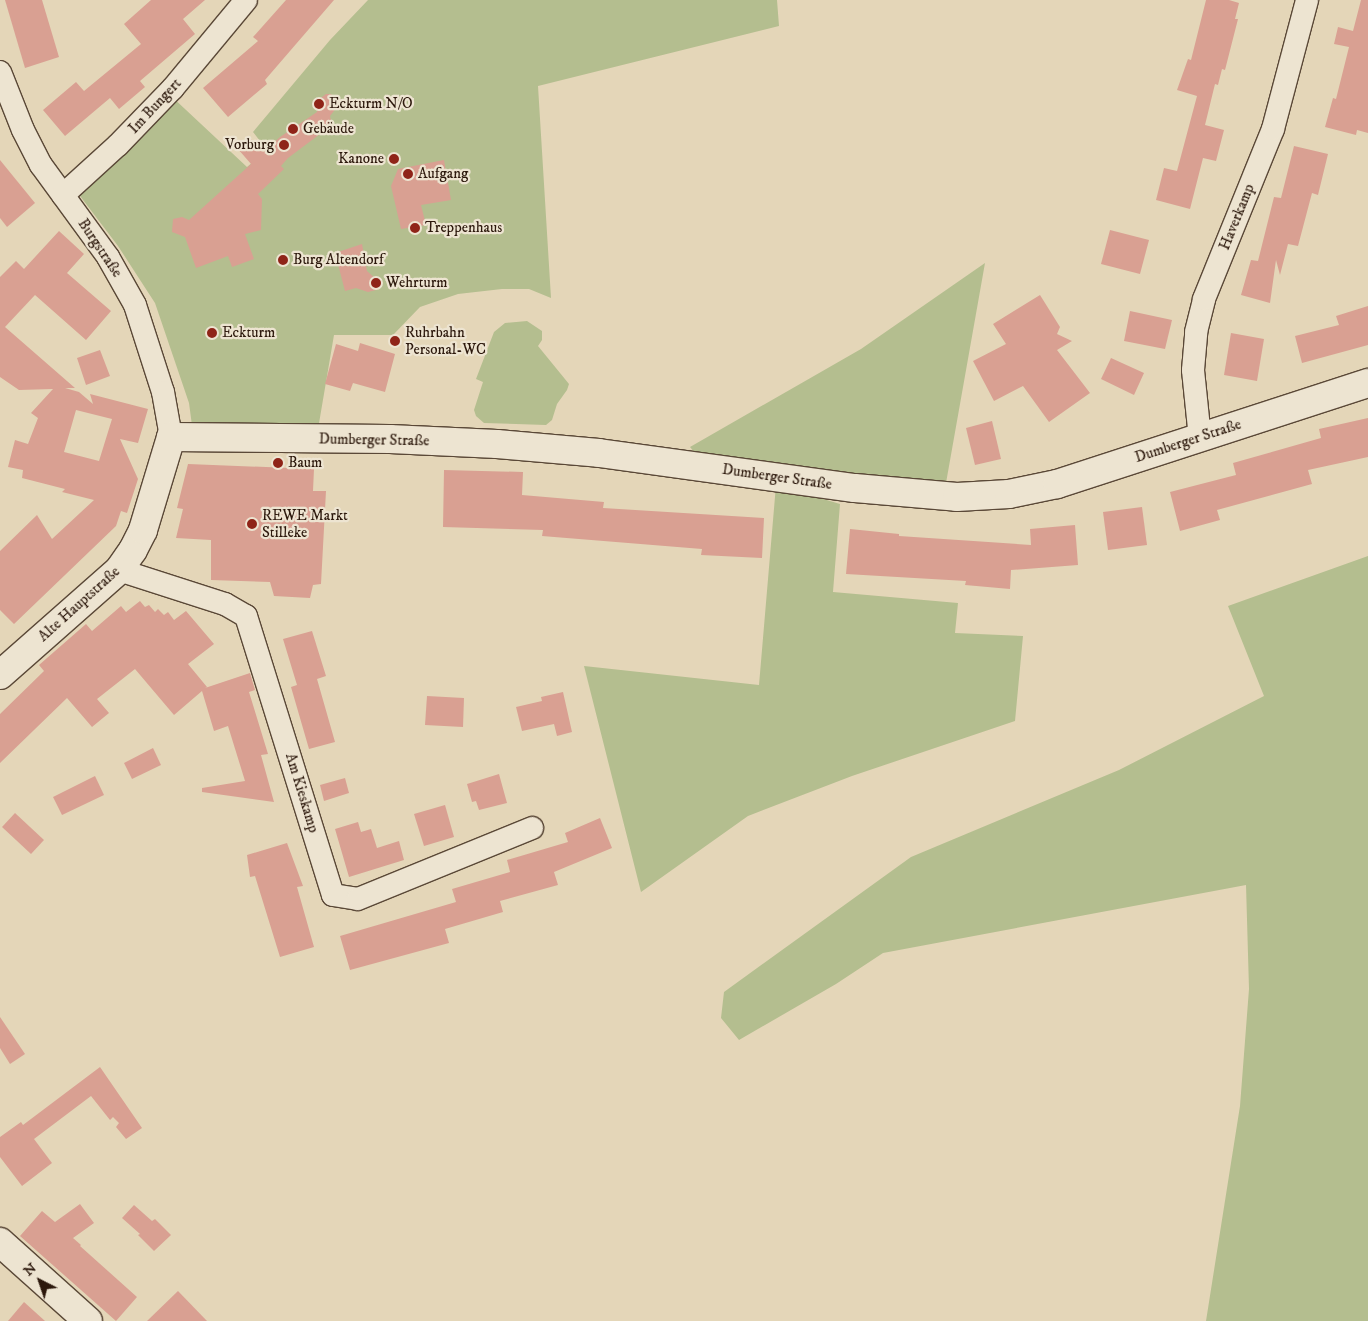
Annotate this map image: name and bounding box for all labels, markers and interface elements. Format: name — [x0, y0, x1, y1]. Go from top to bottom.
street label: Im Bungert — [125, 75, 185, 137]
place label: Eckturm N/O — [329, 95, 413, 113]
marker: Eckturm N/O — [313, 98, 325, 110]
place label: Gebäude — [303, 120, 354, 138]
marker: Gebäude — [287, 123, 299, 135]
place label: Vorburg — [225, 136, 274, 154]
marker: Vorburg — [278, 139, 290, 151]
place label: Kanone — [338, 150, 384, 168]
marker: Kanone — [388, 153, 400, 165]
place label: Aufgang — [418, 165, 468, 183]
marker: Aufgang — [402, 168, 414, 180]
street label: Haverkamp — [1216, 181, 1258, 253]
street label: Burgstraße — [74, 215, 126, 281]
place label: Treppenhaus — [425, 219, 502, 237]
marker: Treppenhaus — [409, 222, 421, 234]
place label: Burg Altendorf — [293, 251, 384, 269]
marker: Burg Altendorf — [277, 254, 289, 266]
place label: Wehrturm — [386, 274, 448, 292]
marker: Wehrturm — [370, 277, 382, 289]
place label: Ruhrbahn Personal-WC — [405, 323, 486, 358]
place label: Eckturm — [222, 324, 275, 342]
marker: Eckturm — [206, 327, 218, 339]
marker: Ruhrbahn Personal-WC — [389, 335, 401, 347]
street label: Dumberger Straße — [1133, 415, 1243, 467]
street label: Dumberger Straße — [319, 430, 429, 450]
place label: Baum — [288, 454, 322, 472]
marker: Baum — [272, 457, 284, 469]
street label: Dumberger Straße — [721, 460, 833, 494]
place label: REWE Markt Stilleke — [262, 506, 348, 541]
marker: REWE Markt Stilleke — [246, 518, 258, 530]
street label: Alte Hauptstraße — [34, 563, 124, 645]
street label: Am Kieskamp — [281, 751, 323, 835]
north arrow — [15, 1256, 65, 1306]
text: N — [20, 1259, 40, 1280]

